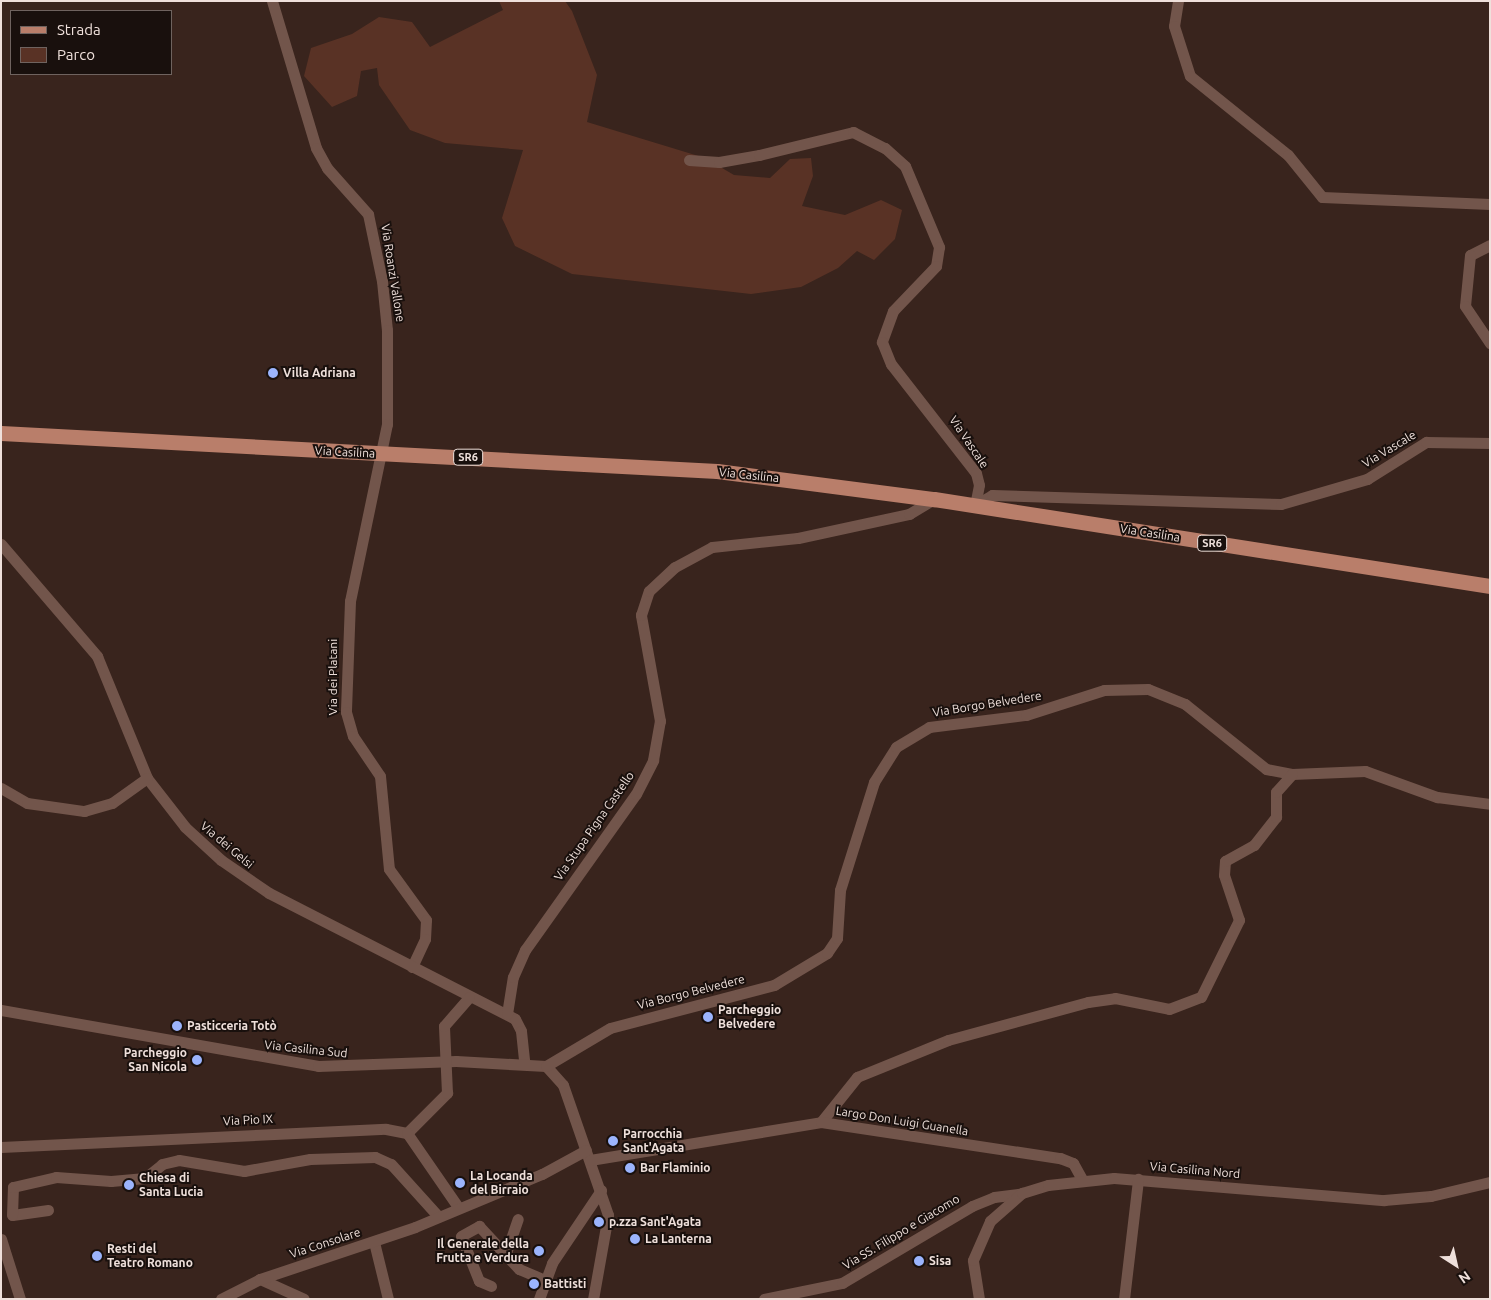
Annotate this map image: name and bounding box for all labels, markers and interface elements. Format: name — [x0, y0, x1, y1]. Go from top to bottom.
legend — [10, 10, 172, 75]
text: Strada — [57, 21, 101, 38]
text: Parco — [57, 46, 95, 63]
street label: Via Roanzi Vallone — [378, 223, 408, 323]
place label: Villa Adriana — [283, 366, 356, 380]
marker: Villa Adriana — [267, 367, 279, 379]
street label: Via Vascale — [946, 413, 992, 471]
street label: Via Vascale — [1360, 427, 1418, 471]
street label: Via Casilina — [314, 443, 376, 461]
road number: SR6 — [453, 448, 483, 466]
street label: Via Casilina — [718, 465, 780, 485]
street label: Via Casilina — [1119, 521, 1181, 545]
road number: SR6 — [1197, 534, 1227, 552]
street label: Via dei Platani — [326, 639, 340, 715]
street label: Via Borgo Belvedere — [931, 688, 1043, 720]
street label: Via Stupa Pigna Castello — [551, 769, 637, 883]
street label: Via dei Gelsi — [197, 819, 257, 871]
street label: Via Borgo Belvedere — [636, 972, 746, 1012]
place label: Parcheggio Belvedere — [718, 1003, 781, 1031]
marker: Parcheggio Belvedere — [702, 1011, 714, 1023]
place label: Pasticceria Totò — [187, 1019, 277, 1033]
marker: Pasticceria Totò — [171, 1020, 183, 1032]
street label: Via Casilina Sud — [264, 1037, 348, 1061]
place label: Parcheggio San Nicola — [124, 1046, 187, 1074]
marker: Parcheggio San Nicola — [191, 1054, 203, 1066]
street label: Largo Don Luigi Guanella — [835, 1103, 969, 1139]
street label: Via Pio IX — [223, 1111, 273, 1129]
place label: Parrocchia Sant'Agata — [623, 1127, 684, 1155]
marker: Parrocchia Sant'Agata — [607, 1135, 619, 1147]
street label: Via Casilina Nord — [1149, 1159, 1241, 1181]
place label: Bar Flaminio — [640, 1161, 711, 1175]
marker: Bar Flaminio — [624, 1162, 636, 1174]
place label: La Locanda del Birraio — [470, 1169, 533, 1197]
place label: Chiesa di Santa Lucia — [139, 1171, 203, 1199]
marker: La Locanda del Birraio — [454, 1177, 466, 1189]
marker: Chiesa di Santa Lucia — [123, 1179, 135, 1191]
street label: Via SS. Filippo e Giacomo — [840, 1191, 962, 1273]
place label: p.zza Sant'Agata — [609, 1215, 701, 1229]
marker: p.zza Sant'Agata — [593, 1216, 605, 1228]
street label: Via Consolare — [288, 1225, 362, 1261]
place label: La Lanterna — [645, 1232, 712, 1246]
marker: La Lanterna — [629, 1233, 641, 1245]
place label: Il Generale della Frutta e Verdura — [436, 1237, 529, 1265]
north arrow — [1431, 1240, 1481, 1290]
place label: Resti del Teatro Romano — [107, 1242, 193, 1270]
marker: Il Generale della Frutta e Verdura — [533, 1245, 545, 1257]
marker: Resti del Teatro Romano — [91, 1250, 103, 1262]
place label: Sisa — [929, 1254, 951, 1268]
marker: Sisa — [913, 1255, 925, 1267]
text: N — [1456, 1268, 1473, 1287]
place label: Battisti — [544, 1277, 586, 1291]
marker: Battisti — [528, 1278, 540, 1290]

